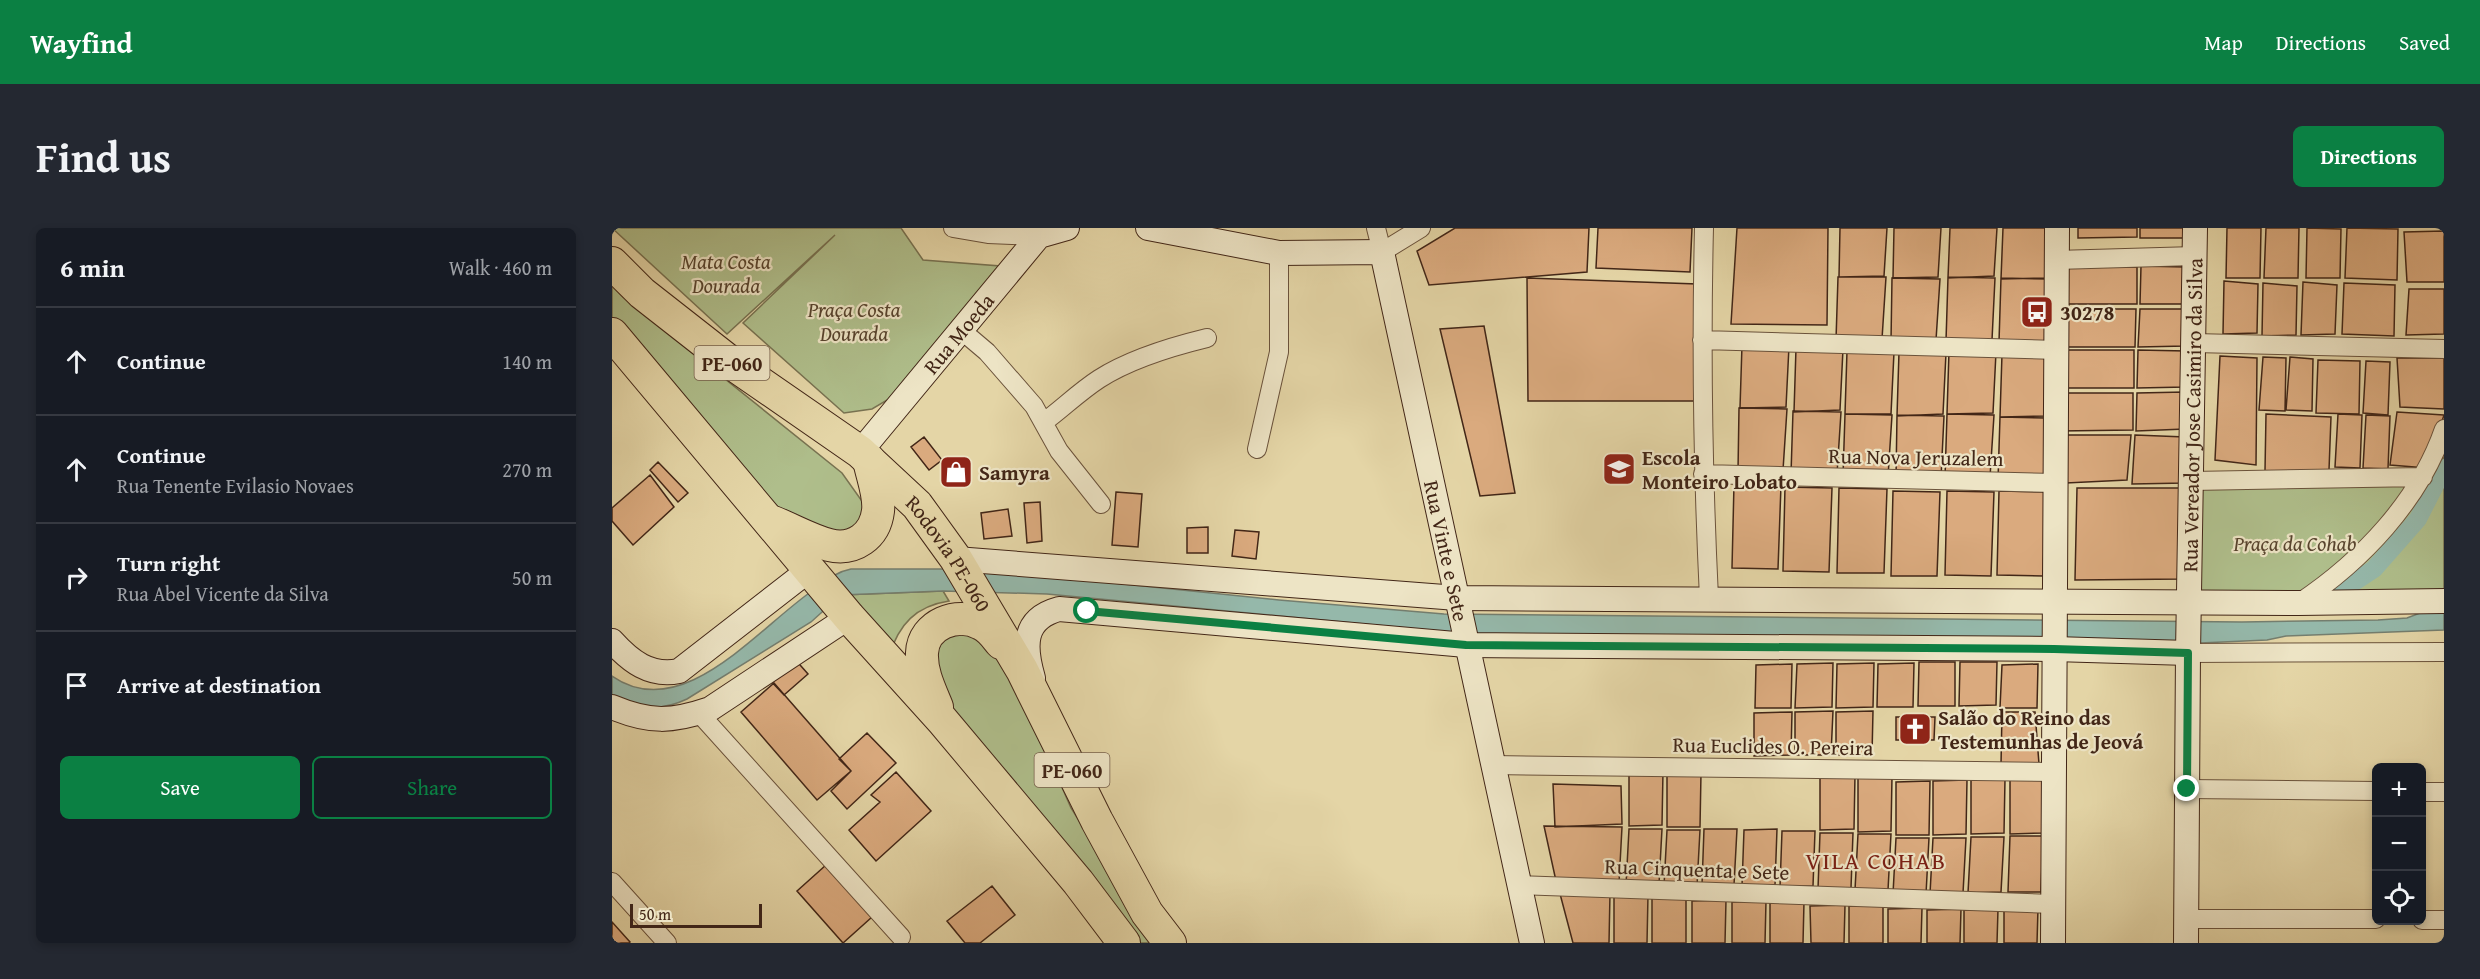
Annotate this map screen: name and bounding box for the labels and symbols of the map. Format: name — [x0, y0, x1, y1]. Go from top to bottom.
park label: Mata Costa Dourada — [681, 246, 771, 301]
street label: Rua Vereador Jose Casimiro da Silva — [2174, 258, 2210, 572]
street label: Rua Moeda — [915, 286, 1001, 381]
park label: Praça Costa Dourada — [807, 294, 901, 349]
bus stop icon: 30278 — [2019, 294, 2055, 330]
place label: 30278 — [2060, 297, 2115, 328]
road number: PE-060 — [694, 346, 770, 380]
street label: Rua Nova Jeruzalem — [1828, 440, 2004, 474]
place label: Escola Monteiro Lobato — [1642, 442, 1797, 497]
school or university icon: Escola Monteiro Lobato — [1601, 451, 1637, 487]
shop icon: Samyra — [938, 454, 974, 490]
place label: Samyra — [979, 457, 1050, 488]
street label: Rua Vinte e Sete — [1416, 477, 1477, 624]
street label: Rodovia PE-060 — [899, 487, 999, 617]
park label: Praça da Cohab — [2232, 528, 2357, 559]
route start — [1073, 597, 1099, 623]
place label: Salão do Reino das Testemunhas de Jeová — [1938, 702, 2143, 757]
church icon: Salão do Reino das Testemunhas de Jeová — [1897, 711, 1933, 747]
street label: Rua Euclides O. Pereira — [1672, 729, 1874, 763]
road number: PE-060 — [1034, 753, 1110, 787]
route end — [2173, 775, 2199, 801]
district label: VILA COHAB — [1805, 843, 1947, 878]
street label: Rua Cinquenta e Sete — [1604, 850, 1790, 888]
scale bar — [630, 901, 762, 928]

